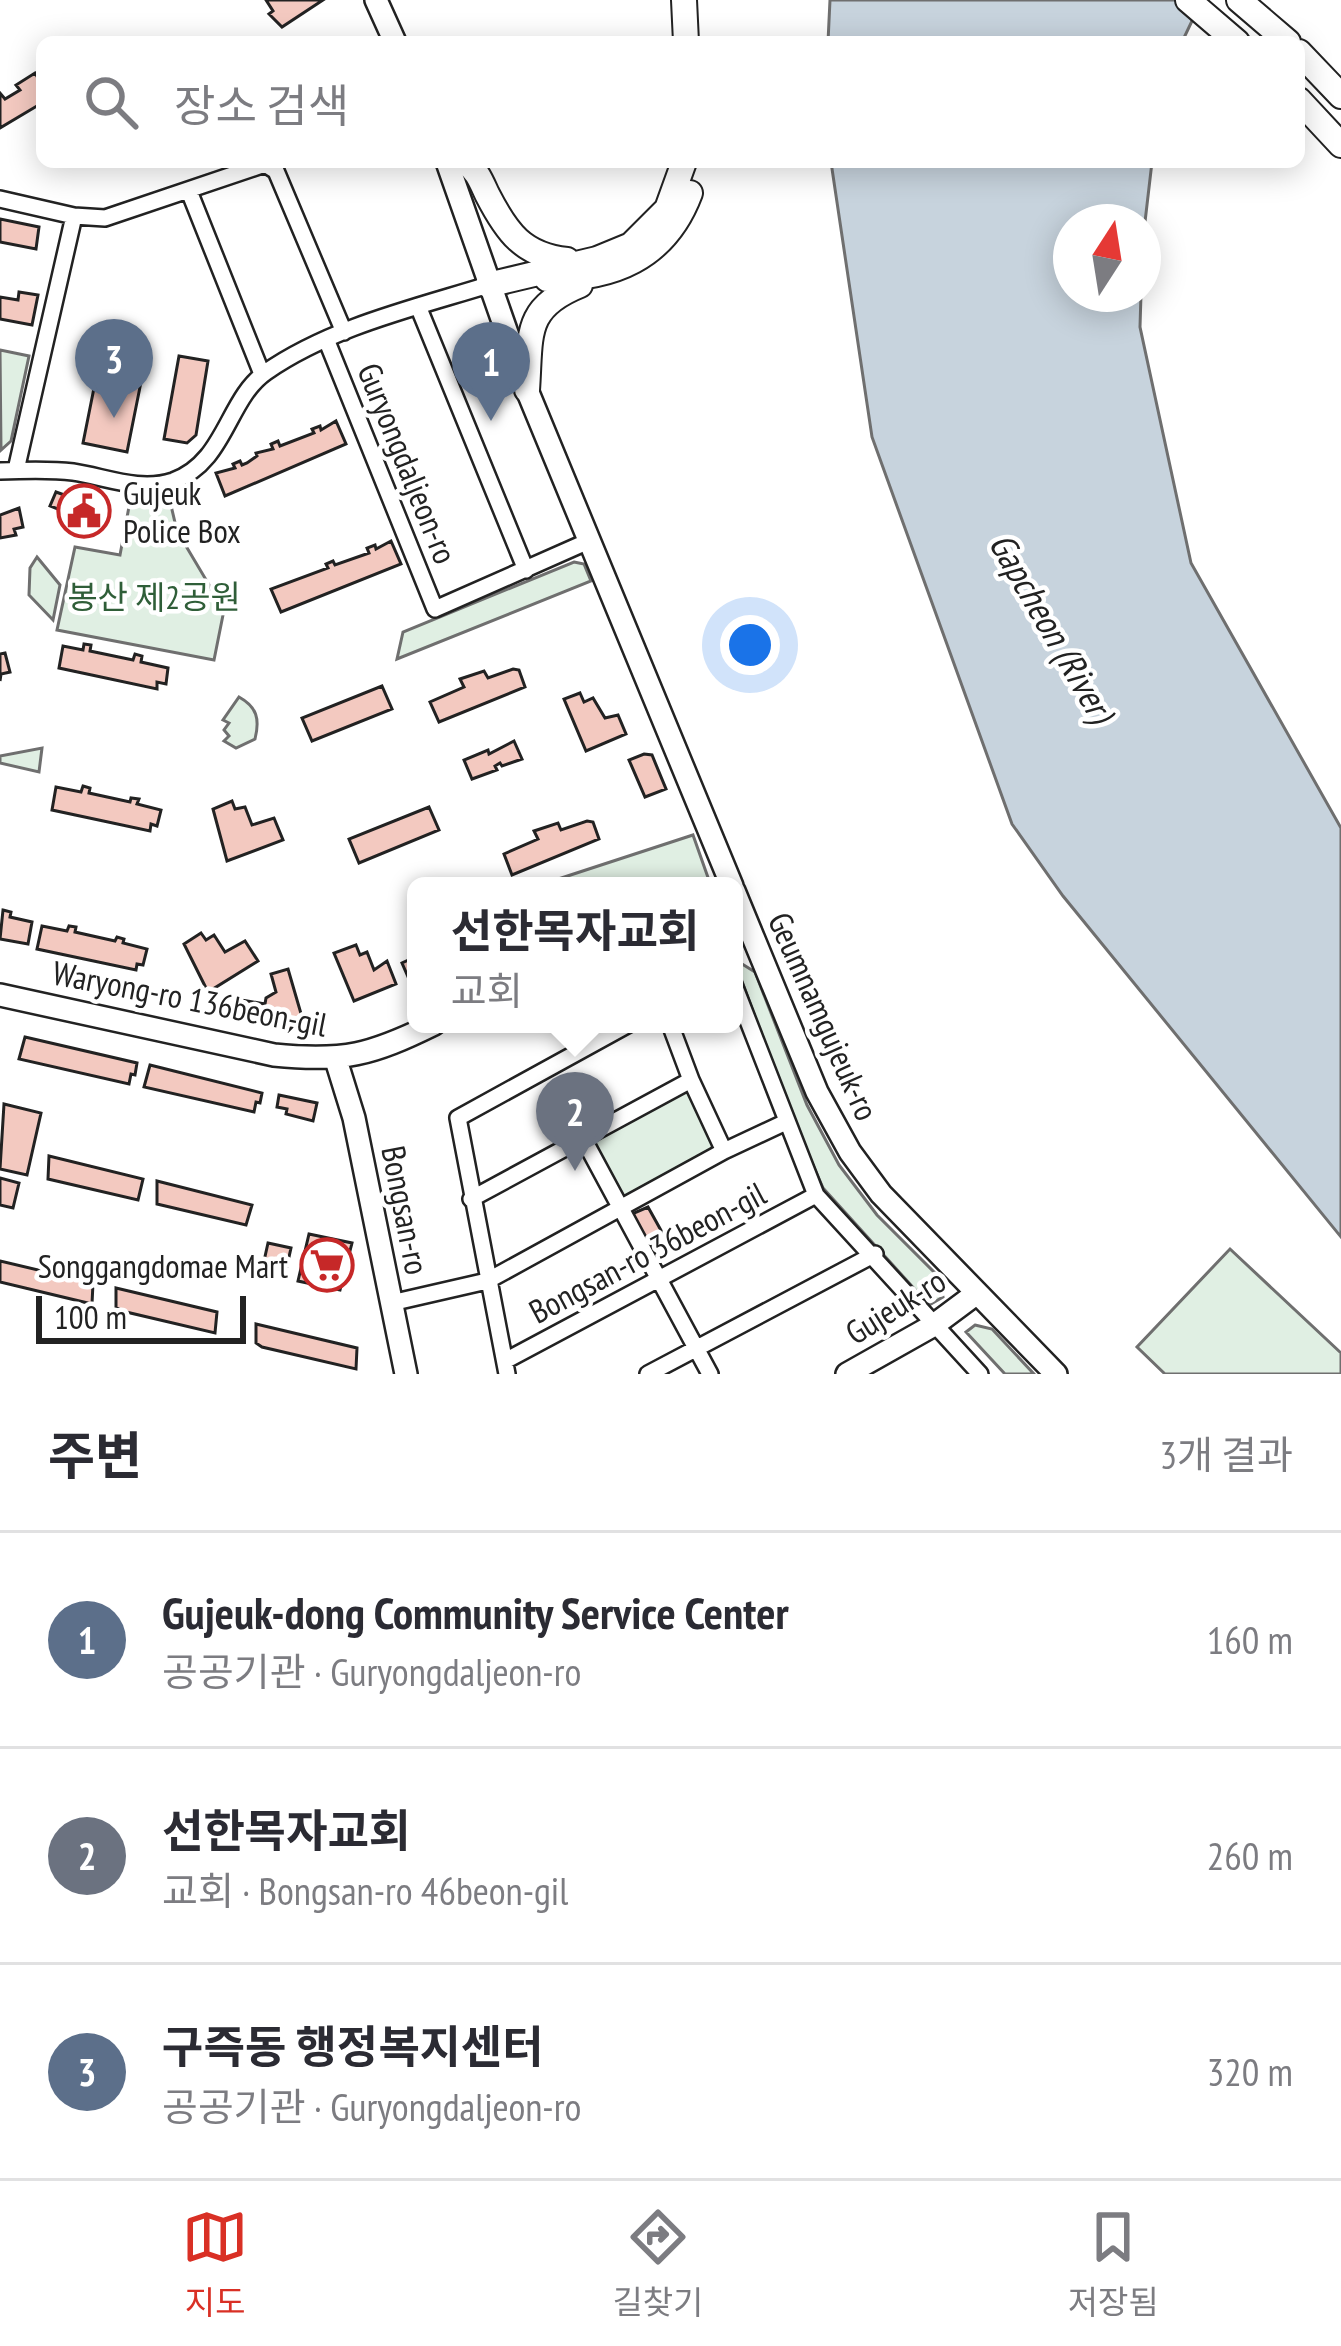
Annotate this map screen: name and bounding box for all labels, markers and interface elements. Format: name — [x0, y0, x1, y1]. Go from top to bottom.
search box — [36, 36, 1305, 168]
icon: search — [78, 69, 144, 135]
text: 장소 검색 — [174, 76, 349, 134]
north arrow — [1053, 204, 1161, 312]
pin: 3 — [75, 319, 153, 418]
pin: 1 — [452, 322, 530, 421]
street label: Guryongdaljeon-ro — [348, 357, 468, 569]
place label: Gujeuk Police Box — [123, 471, 241, 552]
public building icon: Gujeuk Police Box — [56, 483, 112, 539]
water label: Gapcheon (River) — [979, 524, 1127, 733]
park label: 봉산 제2공원 — [67, 575, 241, 618]
your location — [720, 615, 780, 675]
popup — [407, 877, 743, 1033]
text: 선한목자교회 — [451, 901, 699, 959]
street label: Geumnamgujeuk-ro — [759, 905, 889, 1127]
street label: Waryong-ro 136beon-gil — [49, 950, 331, 1046]
text: 교회 — [451, 965, 523, 1016]
pin: 2 — [536, 1072, 614, 1171]
street label: Bongsan-ro — [372, 1142, 440, 1278]
street label: Bongsan-ro 36beon-gil — [521, 1171, 773, 1333]
supermarket icon: Songgangdomae Mart — [299, 1237, 355, 1293]
place label: Songgangdomae Mart — [38, 1244, 288, 1287]
street label: Gujeuk-ro — [837, 1259, 953, 1353]
scale bar — [36, 1290, 246, 1343]
text: 100 m — [54, 1295, 127, 1338]
text: 주변 — [48, 1422, 142, 1488]
text: 3개 결과 — [1160, 1429, 1293, 1480]
text: Gujeuk-dong Community Service Center — [162, 1583, 789, 1641]
text: 1 — [78, 1614, 96, 1665]
text: 160 m — [1207, 1614, 1293, 1665]
text: 공공기관 · Guryongdaljeon-ro — [162, 1646, 581, 1697]
text: 선한목자교회 — [162, 1801, 410, 1859]
text: 2 — [78, 1830, 96, 1881]
text: 260 m — [1207, 1830, 1293, 1881]
text: 교회 · Bongsan-ro 46beon-gil — [162, 1865, 568, 1916]
text: 구즉동 행정복지센터 — [162, 2017, 544, 2075]
text: 3 — [78, 2046, 96, 2097]
text: 320 m — [1207, 2046, 1293, 2097]
text: 공공기관 · Guryongdaljeon-ro — [162, 2081, 581, 2132]
tab: 지도 — [182, 2204, 248, 2324]
tab: 길찾기 — [612, 2204, 703, 2324]
tab: 저장됨 — [1068, 2204, 1159, 2324]

